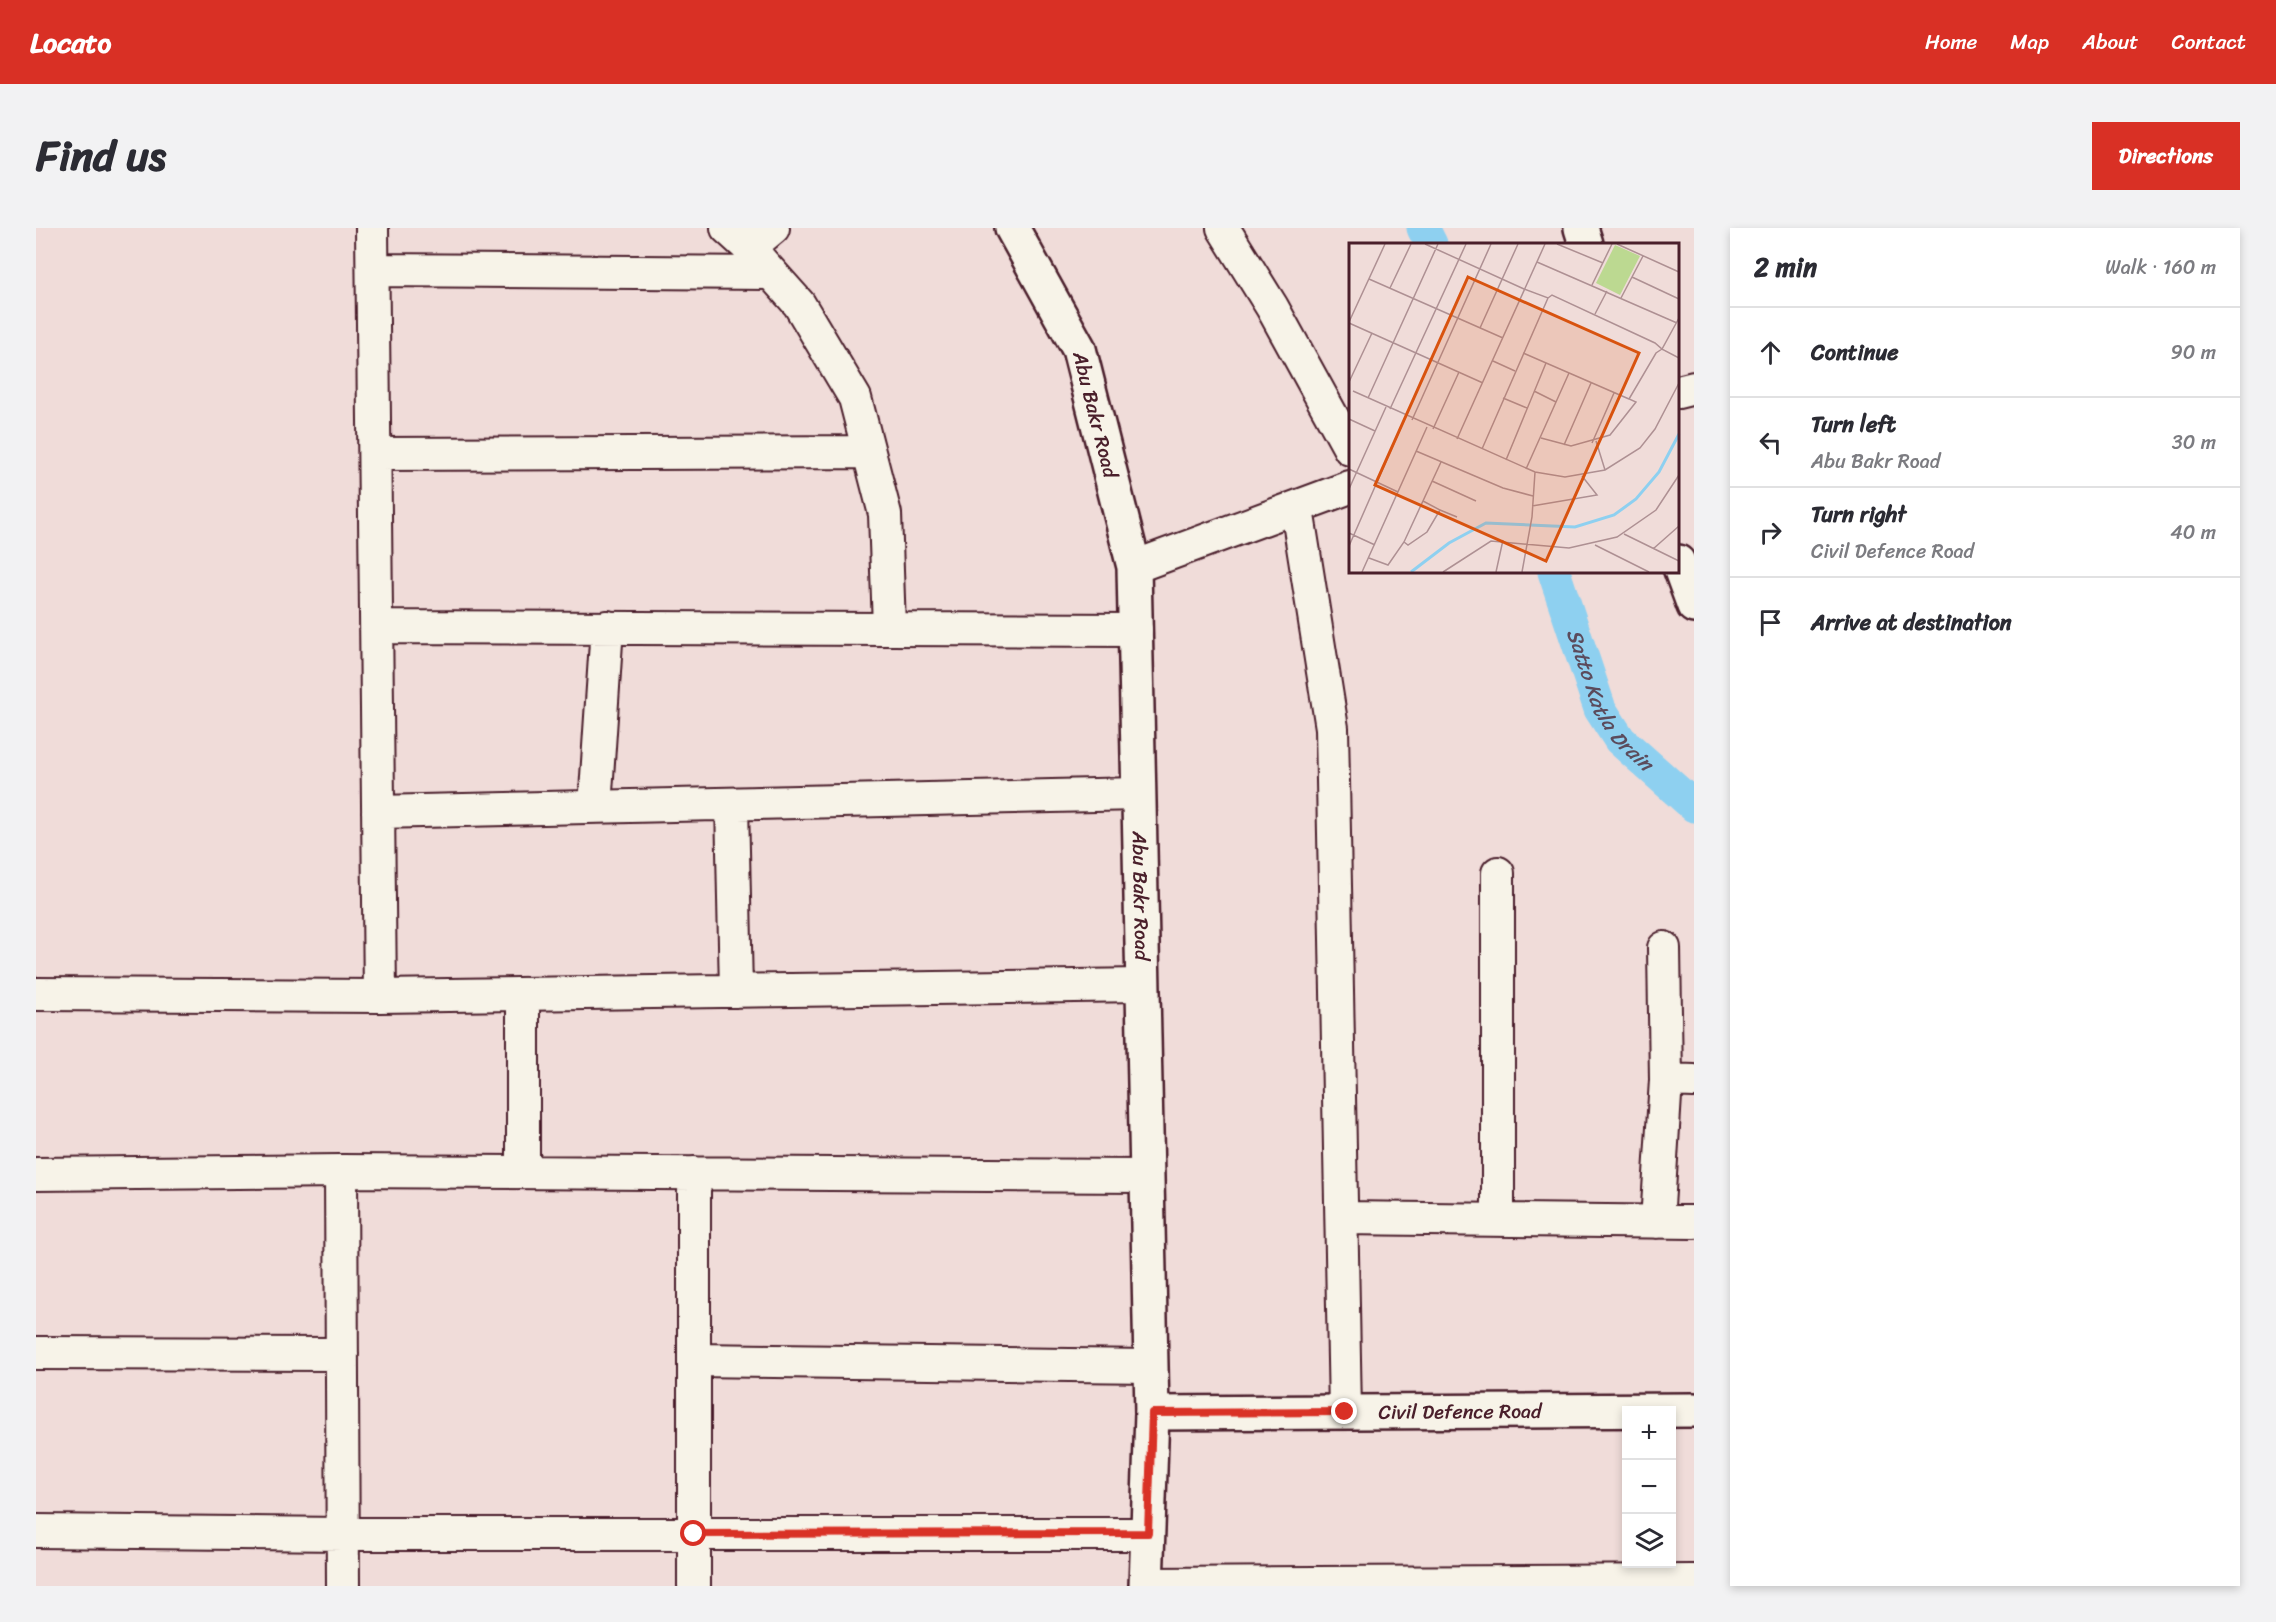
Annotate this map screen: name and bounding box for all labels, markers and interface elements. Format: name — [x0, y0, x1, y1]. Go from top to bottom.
text: Locato — [30, 18, 111, 67]
text: Home — [1925, 23, 1977, 61]
text: Map — [2010, 23, 2049, 61]
text: About — [2082, 23, 2139, 61]
text: Contact — [2172, 23, 2246, 61]
text: Find us — [36, 119, 166, 193]
button: Directions — [2092, 122, 2240, 190]
inset map — [1349, 243, 1679, 573]
text: 2 min — [1754, 244, 1817, 290]
text: Walk · 160 m — [2105, 250, 2216, 285]
text: Continue — [1811, 333, 1899, 372]
text: 90 m — [2171, 335, 2216, 370]
icon: ahead — [1754, 336, 1787, 369]
street label: Abu Bakr Road — [1062, 347, 1128, 483]
text: Turn left — [1811, 405, 1896, 444]
text: 30 m — [2172, 425, 2216, 460]
icon: left — [1754, 426, 1787, 459]
text: Abu Bakr Road — [1811, 444, 1940, 479]
text: Turn right — [1811, 495, 1906, 534]
text: 40 m — [2170, 515, 2216, 550]
icon: right — [1754, 516, 1787, 549]
text: Civil Defence Road — [1811, 534, 1974, 569]
text: Arrive at destination — [1811, 603, 2012, 642]
icon: arrive — [1754, 606, 1787, 639]
water label: Satto Katla Drain — [1555, 623, 1664, 783]
street label: Abu Bakr Road — [1122, 830, 1159, 962]
street label: Civil Defence Road — [1378, 1394, 1543, 1430]
route end — [1331, 1398, 1357, 1424]
map controls — [1622, 1406, 1676, 1568]
button: + — [1622, 1406, 1676, 1460]
button: − — [1622, 1460, 1676, 1514]
button: layers — [1622, 1514, 1676, 1568]
route start — [680, 1520, 706, 1546]

